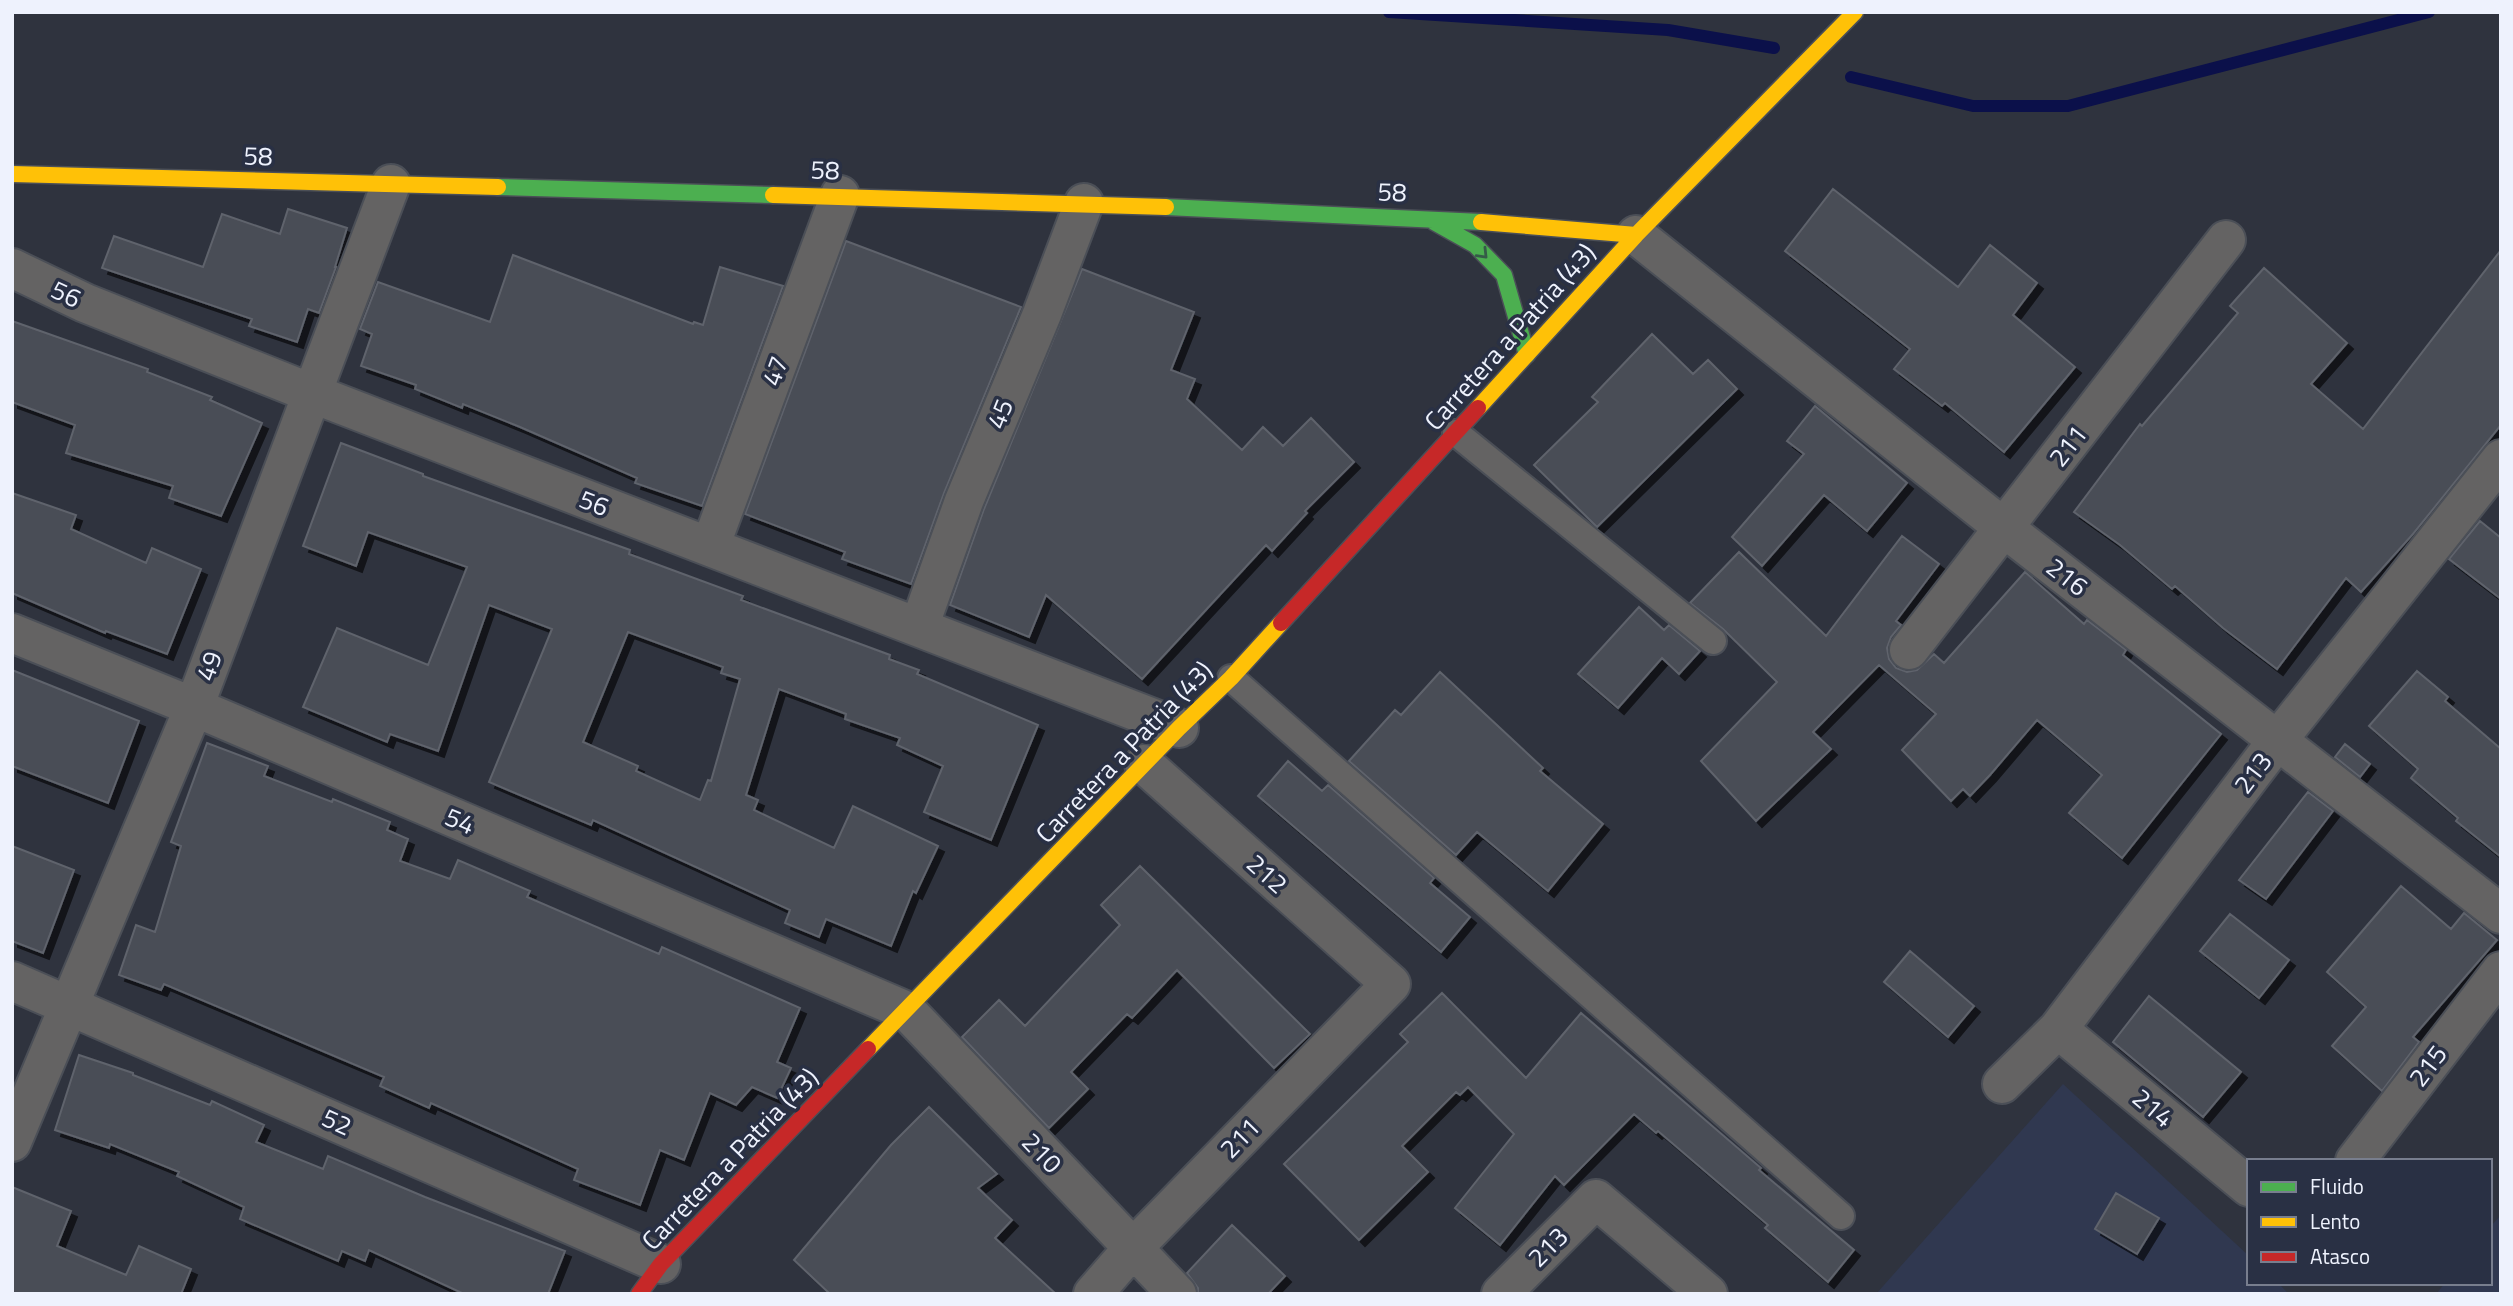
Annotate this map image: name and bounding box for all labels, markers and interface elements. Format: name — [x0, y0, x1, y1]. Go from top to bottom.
street label: 58 — [243, 136, 273, 175]
street label: 58 — [810, 150, 840, 189]
street label: 58 — [1377, 172, 1407, 211]
street label: Carretera a Patria (43) — [1415, 234, 1605, 439]
one-way arrow — [1475, 246, 1488, 259]
street label: 56 — [45, 270, 88, 317]
street label: 47 — [751, 350, 798, 391]
street label: 45 — [976, 393, 1023, 435]
street label: 211 — [2039, 416, 2096, 475]
street label: 56 — [574, 479, 615, 526]
street label: 216 — [2038, 548, 2097, 605]
street label: 49 — [185, 645, 232, 686]
street label: Carretera a Patria (43) — [1026, 652, 1221, 852]
street label: 213 — [2224, 744, 2281, 802]
street label: 54 — [439, 797, 481, 844]
street label: 212 — [1238, 845, 1297, 903]
street label: 215 — [2399, 1037, 2456, 1095]
street label: Carretera a Patria (43) — [632, 1059, 827, 1259]
street label: 214 — [2124, 1079, 2183, 1137]
street label: 52 — [316, 1098, 358, 1145]
street label: 211 — [1210, 1108, 1269, 1167]
street label: 210 — [1013, 1123, 1072, 1182]
legend — [2247, 1159, 2492, 1285]
text: Fluido — [2310, 1170, 2364, 1202]
text: Lento — [2310, 1205, 2360, 1237]
street label: 213 — [1518, 1217, 1577, 1276]
text: Atasco — [2310, 1240, 2370, 1272]

